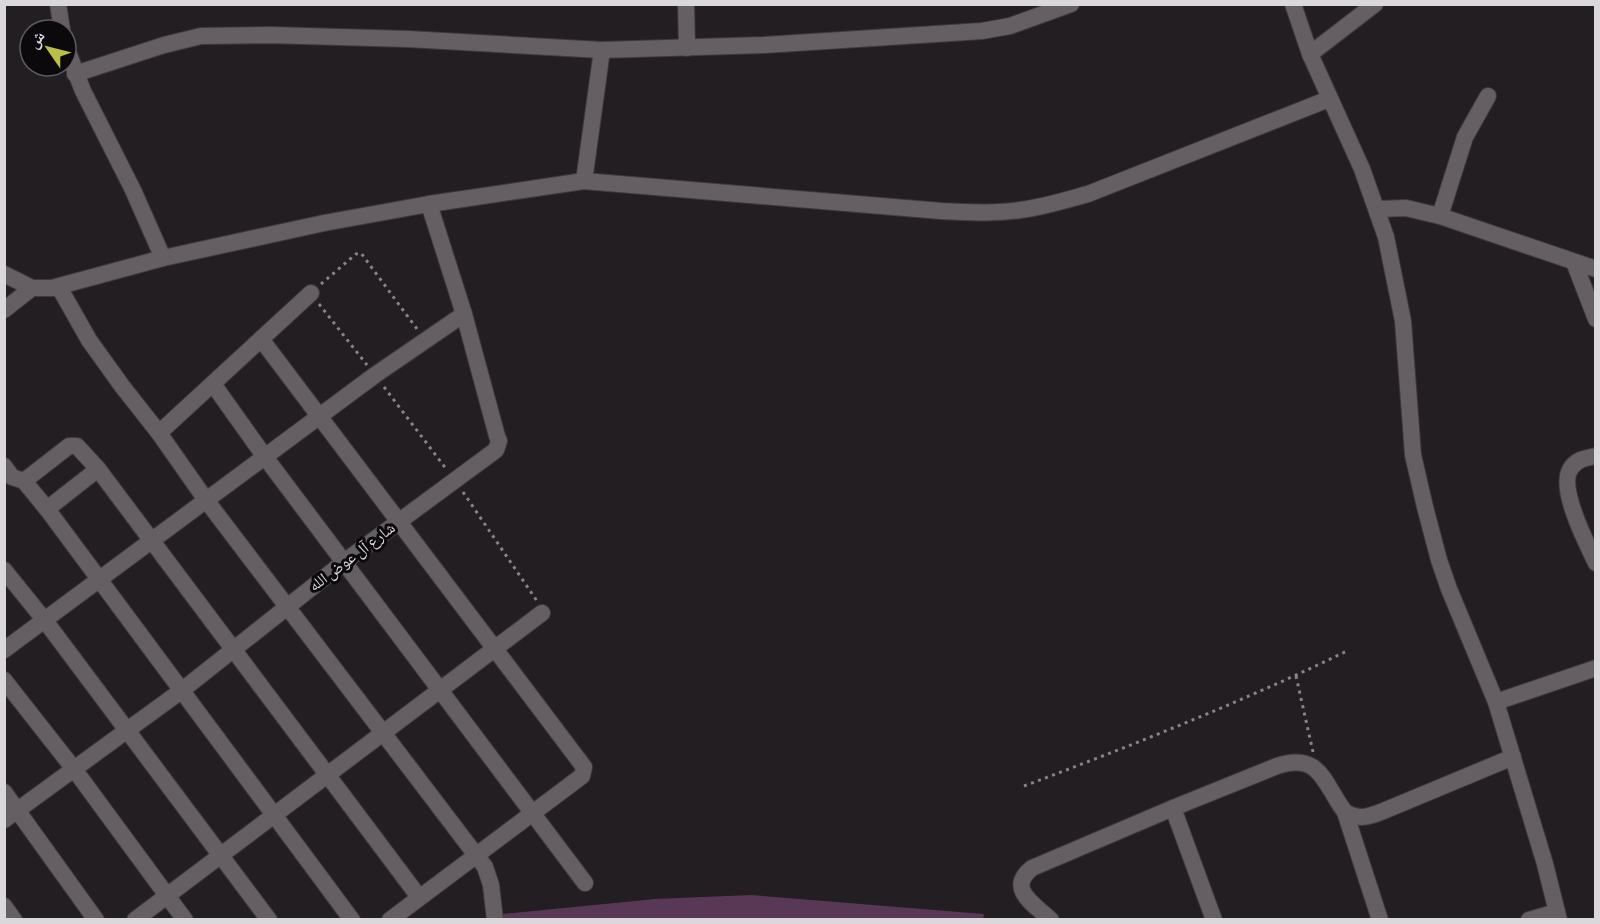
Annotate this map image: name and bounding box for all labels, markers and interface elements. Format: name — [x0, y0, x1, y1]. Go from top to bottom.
north arrow — [18, 18, 78, 78]
text: ش — [25, 28, 49, 52]
street label: شارع آل عوض الله — [306, 519, 399, 596]

